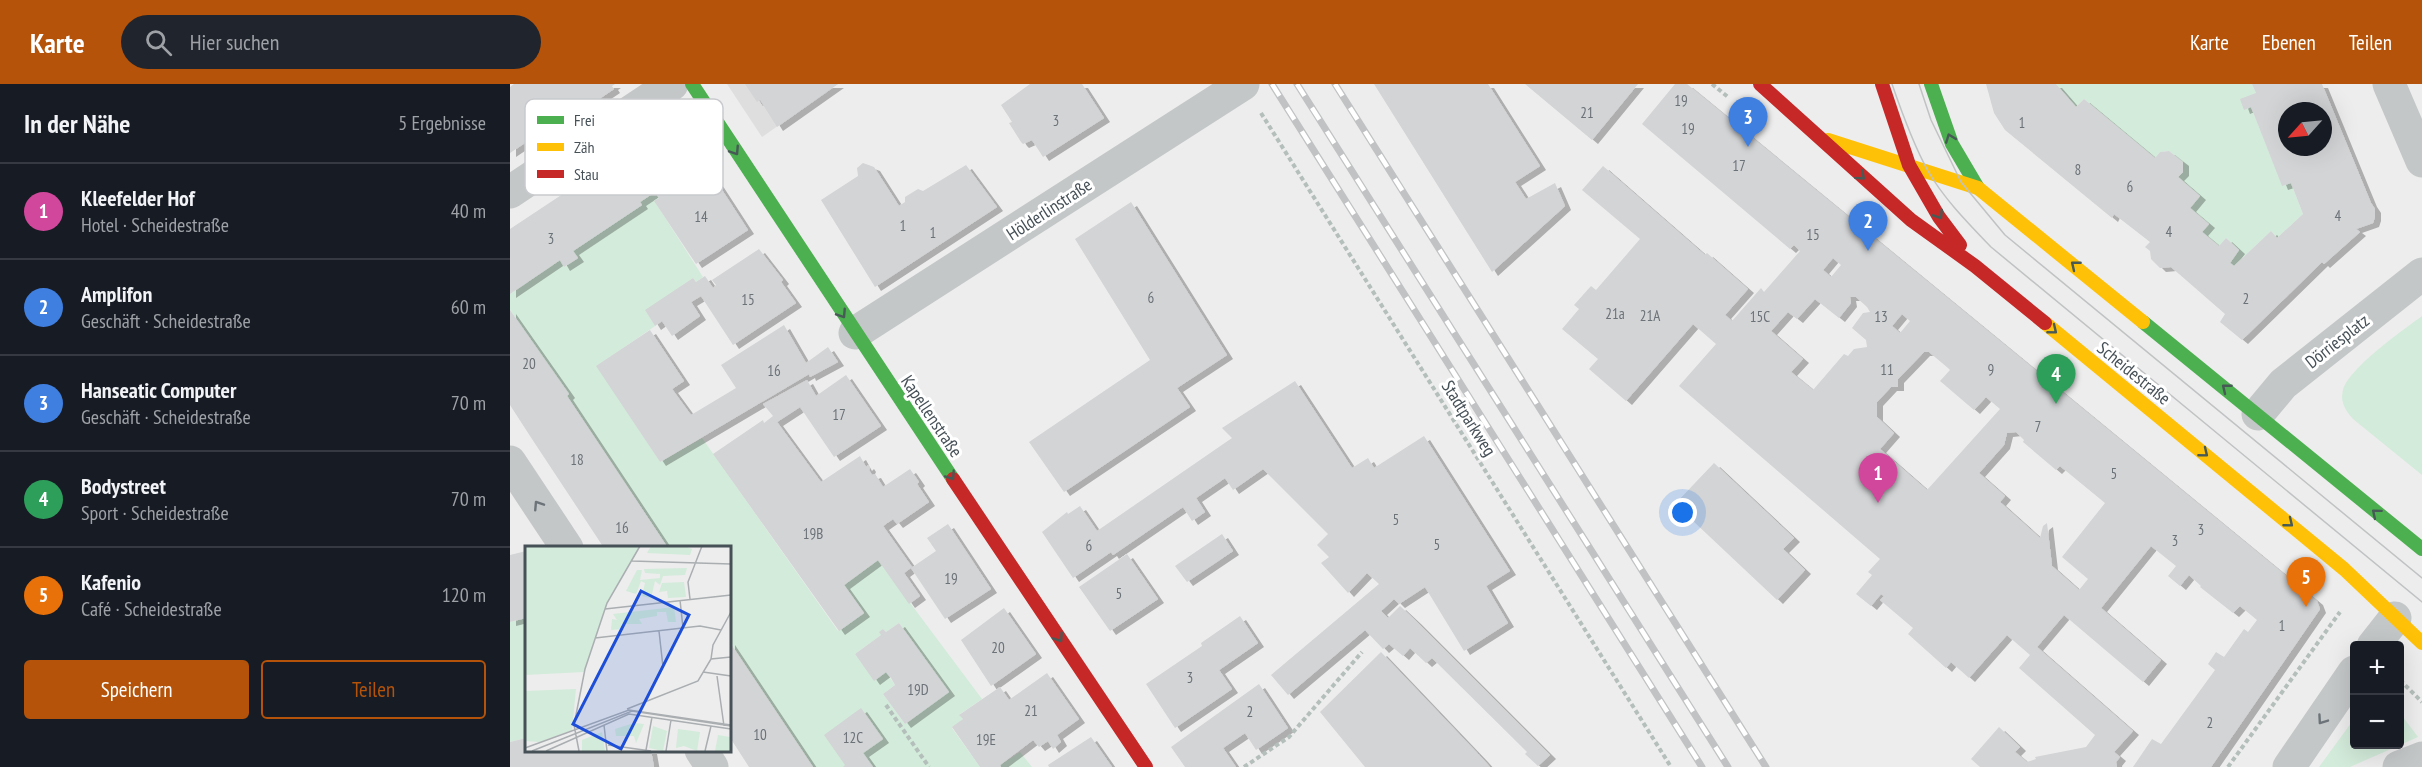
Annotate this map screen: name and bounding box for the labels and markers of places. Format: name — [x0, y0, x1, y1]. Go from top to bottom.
pin: 3 — [1728, 98, 1768, 147]
pin: 2 — [1848, 202, 1888, 251]
pin: 4 — [2036, 354, 2076, 404]
pin: 1 — [1858, 454, 1898, 503]
pin: 5 — [2286, 558, 2326, 607]

